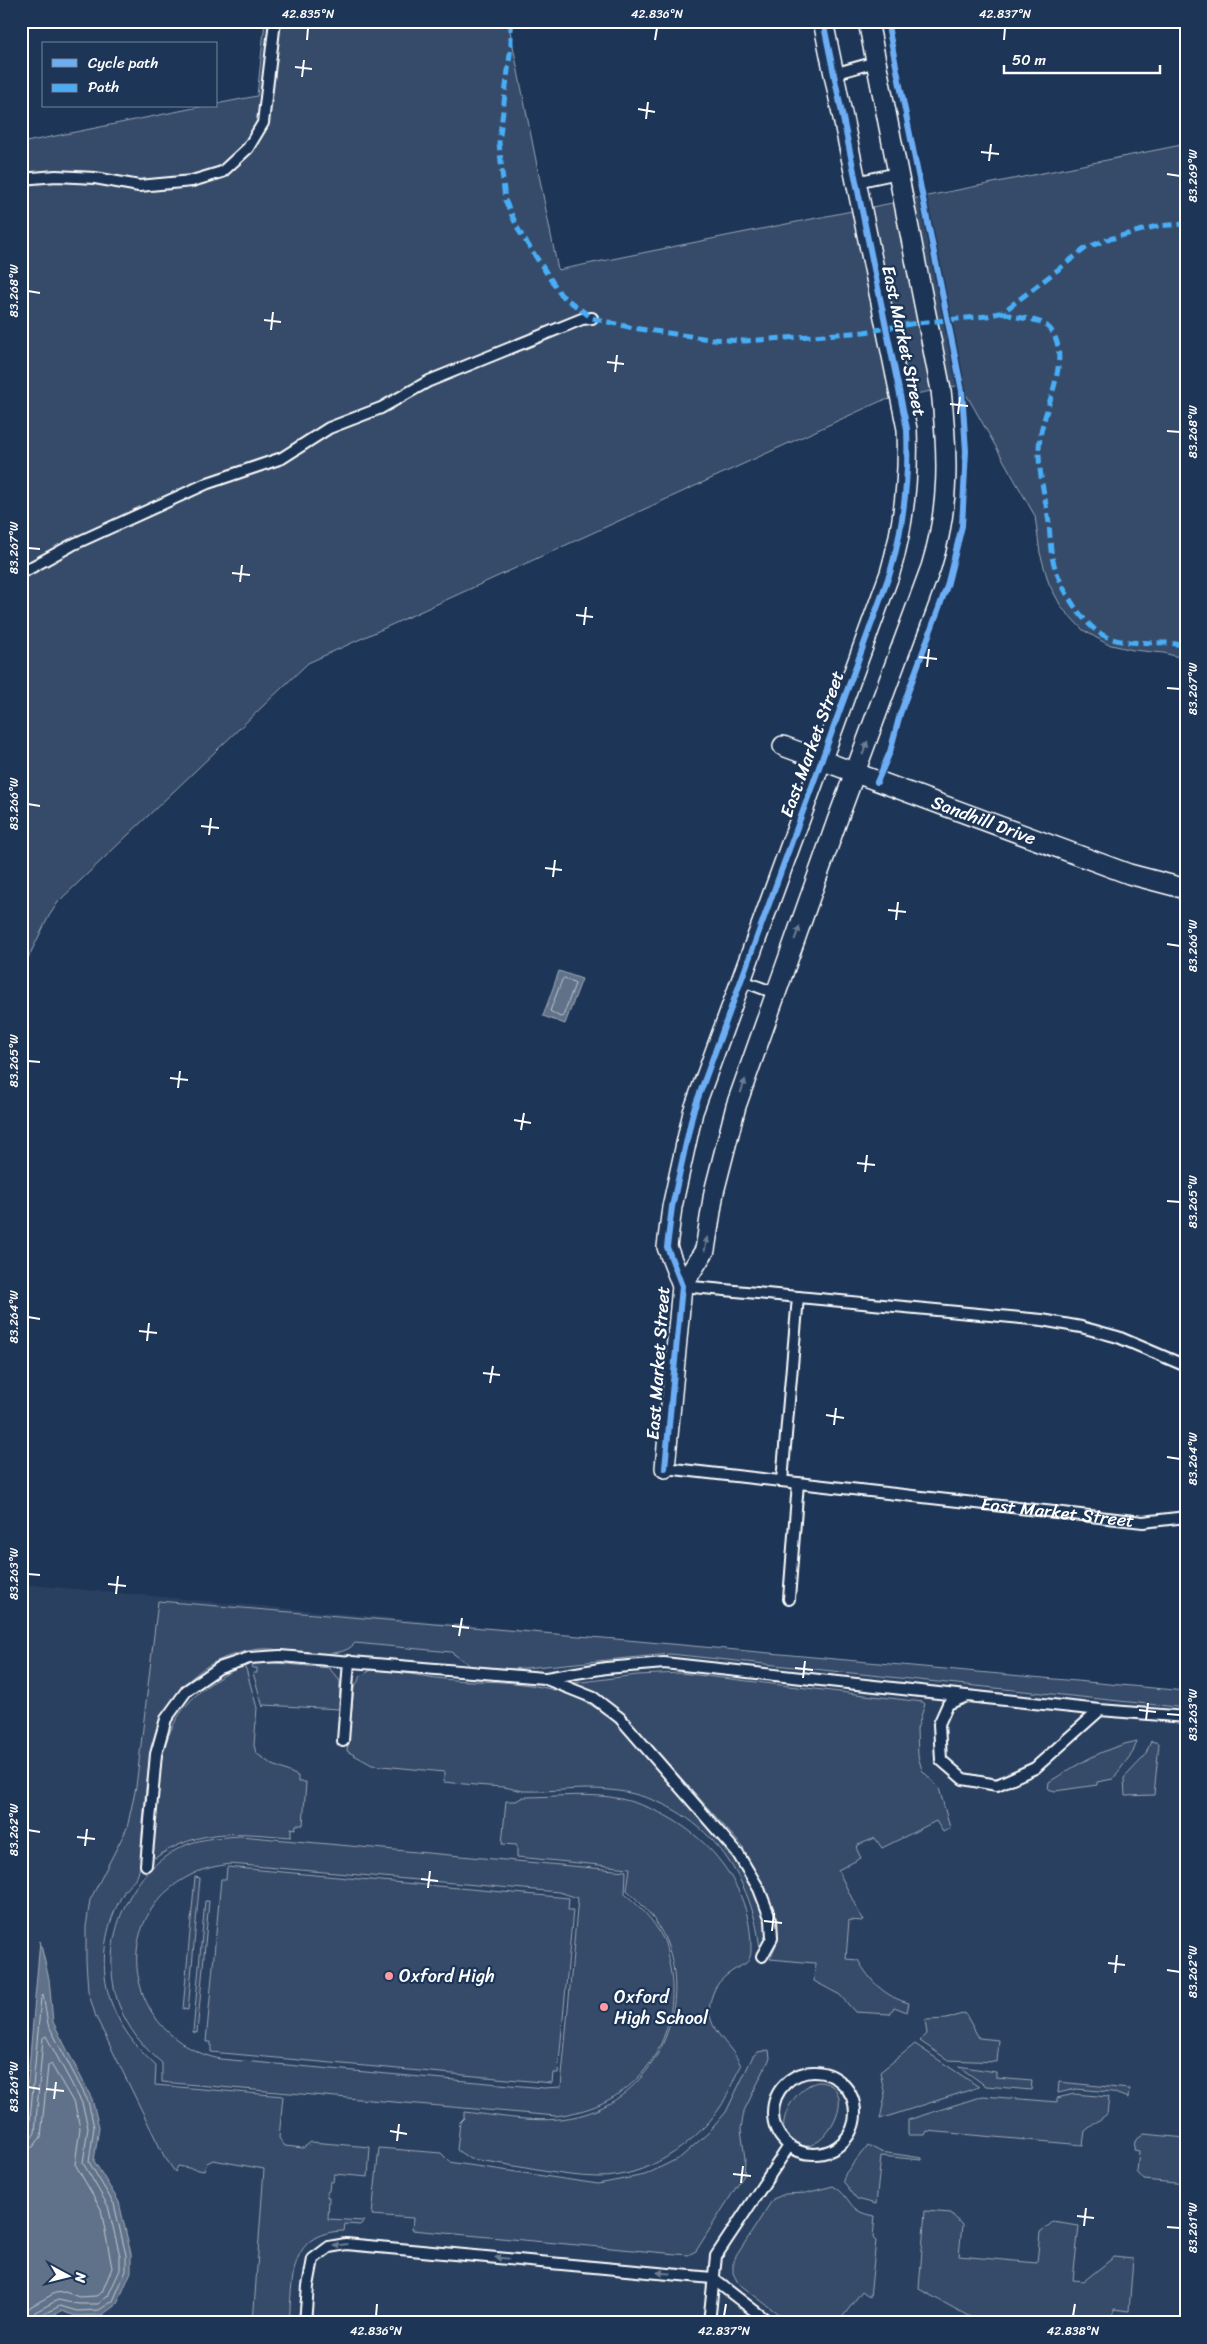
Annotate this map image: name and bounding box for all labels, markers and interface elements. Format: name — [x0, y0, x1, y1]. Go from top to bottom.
text: 42.835°N — [282, 3, 335, 25]
text: 42.836°N — [631, 3, 684, 25]
text: 42.837°N — [979, 3, 1032, 25]
legend — [42, 42, 218, 108]
scale bar — [1004, 42, 1161, 74]
text: 50 m — [1012, 47, 1047, 73]
text: Cycle path — [88, 50, 159, 76]
text: Path — [88, 74, 119, 100]
text: 83.269°W — [1182, 149, 1204, 202]
street label: East Market Street — [872, 262, 936, 420]
text: 83.268°W — [3, 264, 25, 317]
text: 83.268°W — [1182, 405, 1204, 458]
text: 83.267°W — [3, 521, 25, 574]
text: 83.267°W — [1182, 662, 1204, 715]
street label: East Market Street — [771, 666, 853, 822]
one-way arrow — [862, 740, 869, 755]
text: 83.266°W — [3, 777, 25, 830]
street label: Sandhill Drive — [927, 786, 1041, 854]
text: 83.266°W — [1182, 919, 1204, 972]
one-way arrow — [793, 925, 801, 940]
text: 83.265°W — [3, 1034, 25, 1087]
one-way arrow — [739, 1078, 747, 1093]
text: 83.265°W — [1182, 1175, 1204, 1228]
one-way arrow — [702, 1236, 710, 1251]
street label: East Market Street — [637, 1285, 679, 1441]
text: 83.264°W — [3, 1290, 25, 1344]
text: 83.264°W — [1182, 1432, 1204, 1486]
street label: East Market Street — [979, 1488, 1136, 1537]
text: 83.263°W — [3, 1547, 25, 1600]
text: 83.263°W — [1182, 1688, 1204, 1741]
text: 83.262°W — [3, 1803, 25, 1856]
text: 83.262°W — [1182, 1945, 1204, 1998]
place label: Oxford High — [399, 1960, 495, 1992]
marker: Oxford High — [383, 1970, 395, 1982]
place label: Oxford High School — [614, 1981, 709, 2034]
marker: Oxford High School — [598, 2001, 610, 2013]
text: 83.261°W — [3, 2061, 25, 2112]
text: 83.261°W — [1182, 2202, 1204, 2253]
one-way arrow — [332, 2241, 348, 2249]
north arrow — [42, 2252, 92, 2302]
one-way arrow — [494, 2254, 510, 2262]
one-way arrow — [656, 2269, 672, 2277]
text: N — [67, 2270, 94, 2284]
text: 42.836°N — [350, 2320, 403, 2342]
text: 42.837°N — [698, 2320, 751, 2342]
text: 42.838°N — [1047, 2320, 1100, 2342]

